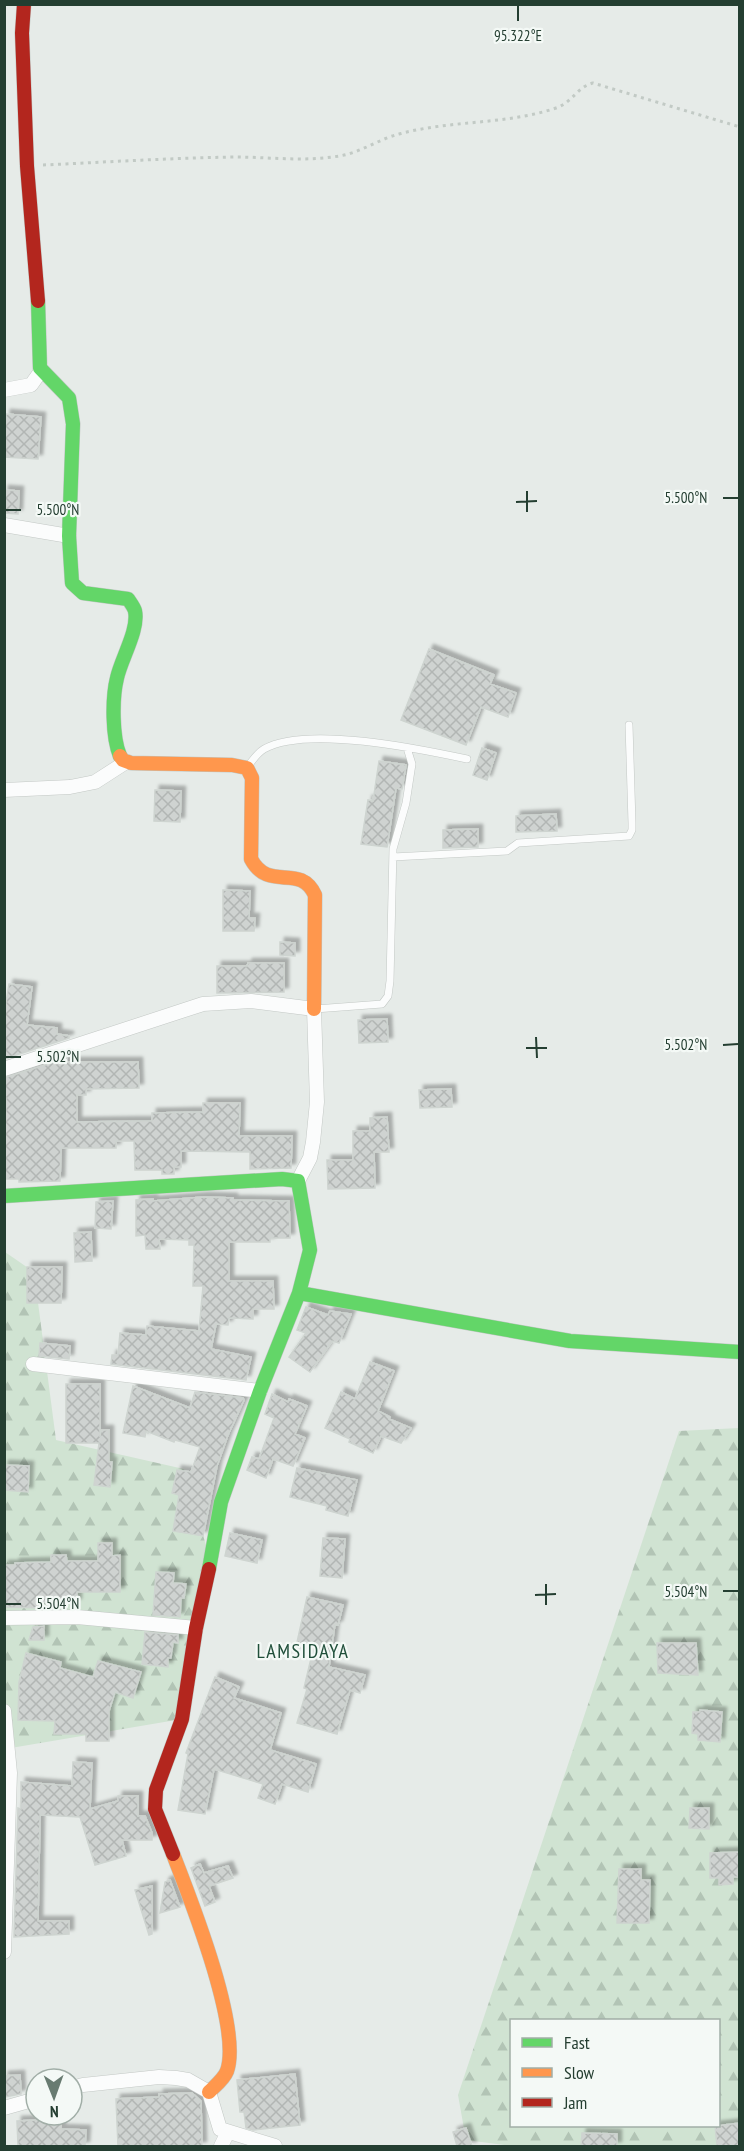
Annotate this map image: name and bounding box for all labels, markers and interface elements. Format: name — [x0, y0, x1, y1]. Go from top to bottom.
text: 95.322°E — [494, 26, 542, 45]
text: 5.500°N — [665, 488, 707, 507]
text: 5.500°N — [37, 500, 79, 519]
text: 5.502°N — [665, 1035, 707, 1054]
text: 5.502°N — [37, 1047, 79, 1066]
text: 5.504°N — [665, 1582, 707, 1601]
text: 5.504°N — [37, 1594, 79, 1613]
district label: LAMSIDAYA — [256, 1638, 350, 1664]
legend — [510, 2019, 720, 2127]
text: Fast — [564, 2031, 590, 2054]
text: Slow — [564, 2061, 595, 2084]
north arrow — [24, 2067, 84, 2127]
text: Jam — [563, 2091, 587, 2114]
text: N — [50, 2102, 59, 2122]

